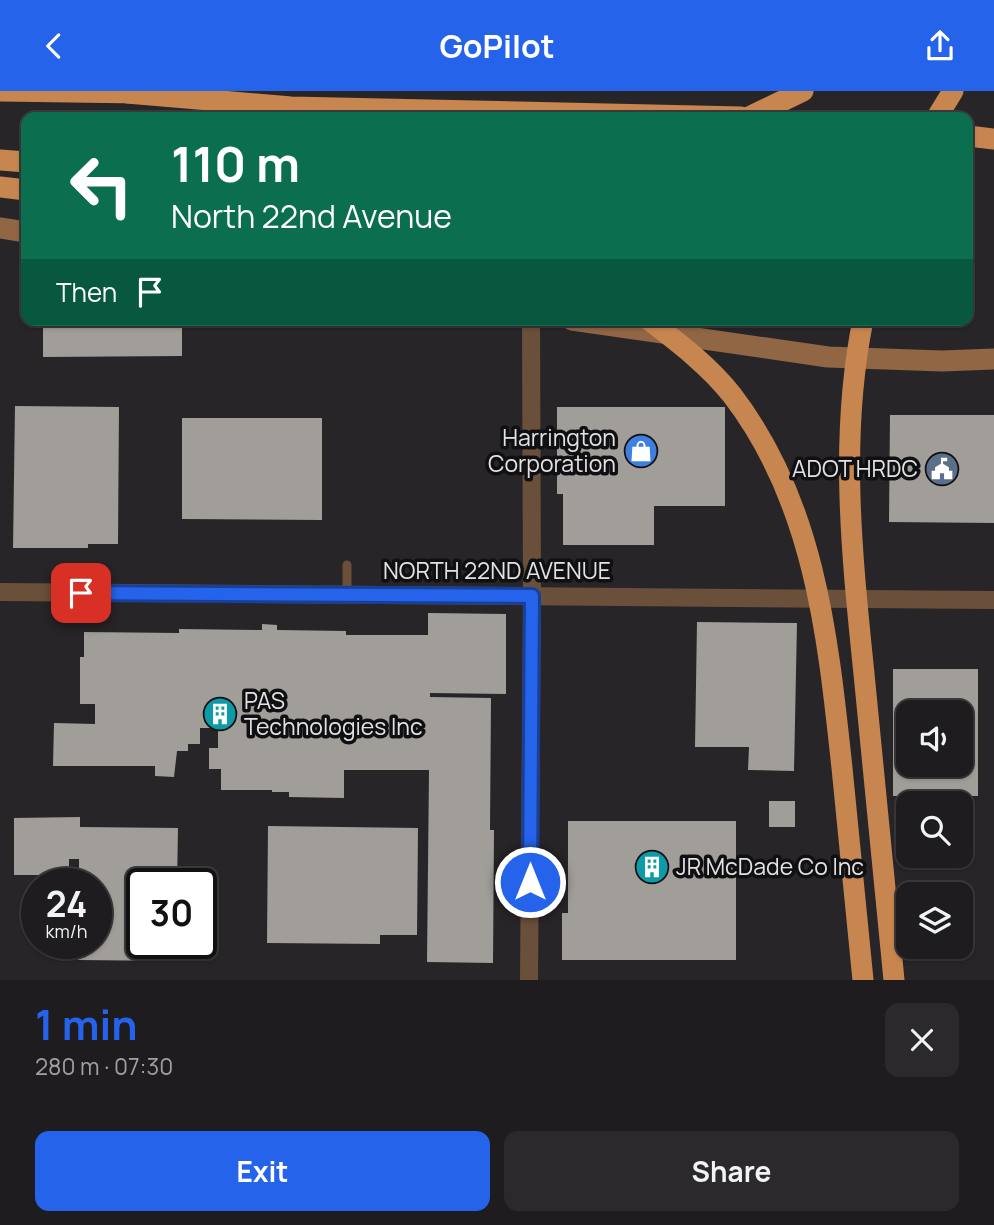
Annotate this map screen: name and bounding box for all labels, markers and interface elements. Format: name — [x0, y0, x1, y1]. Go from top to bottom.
text: GoPilot — [439, 24, 555, 68]
icon: back — [35, 27, 73, 65]
icon: share — [921, 27, 959, 65]
text: 110 m — [171, 130, 300, 197]
icon: left — [56, 140, 147, 231]
text: North 22nd Avenue — [171, 194, 452, 238]
icon: arrive — [131, 273, 169, 311]
text: Then — [56, 274, 117, 310]
place label: Harrington Corporation — [488, 421, 616, 479]
shop icon: Harrington Corporation — [622, 432, 660, 470]
public building icon: ADOT HRDC — [923, 450, 961, 488]
place label: ADOT HRDC — [792, 452, 918, 484]
street label: NORTH 22ND AVENUE — [383, 554, 611, 586]
pin — [51, 563, 111, 623]
icon: arrive — [62, 574, 100, 612]
place label: PAS Technologies Inc — [244, 684, 423, 742]
building icon: PAS Technologies Inc — [201, 695, 239, 733]
map controls — [896, 700, 973, 959]
button: sound — [896, 700, 973, 777]
button: search — [896, 791, 973, 868]
position arrow — [493, 845, 567, 919]
building icon: JR McDade Co Inc — [633, 848, 671, 886]
place label: JR McDade Co Inc — [676, 850, 864, 882]
speed limit sign: 30 — [126, 868, 217, 959]
text: 24 — [46, 880, 87, 928]
button: layers — [896, 882, 973, 959]
text: km/h — [46, 919, 87, 943]
text: 1 min — [35, 995, 138, 1053]
button: close — [885, 1003, 959, 1077]
text: 280 m · 07:30 — [35, 1050, 173, 1082]
button: Exit — [35, 1131, 490, 1211]
button: Share — [504, 1131, 959, 1211]

